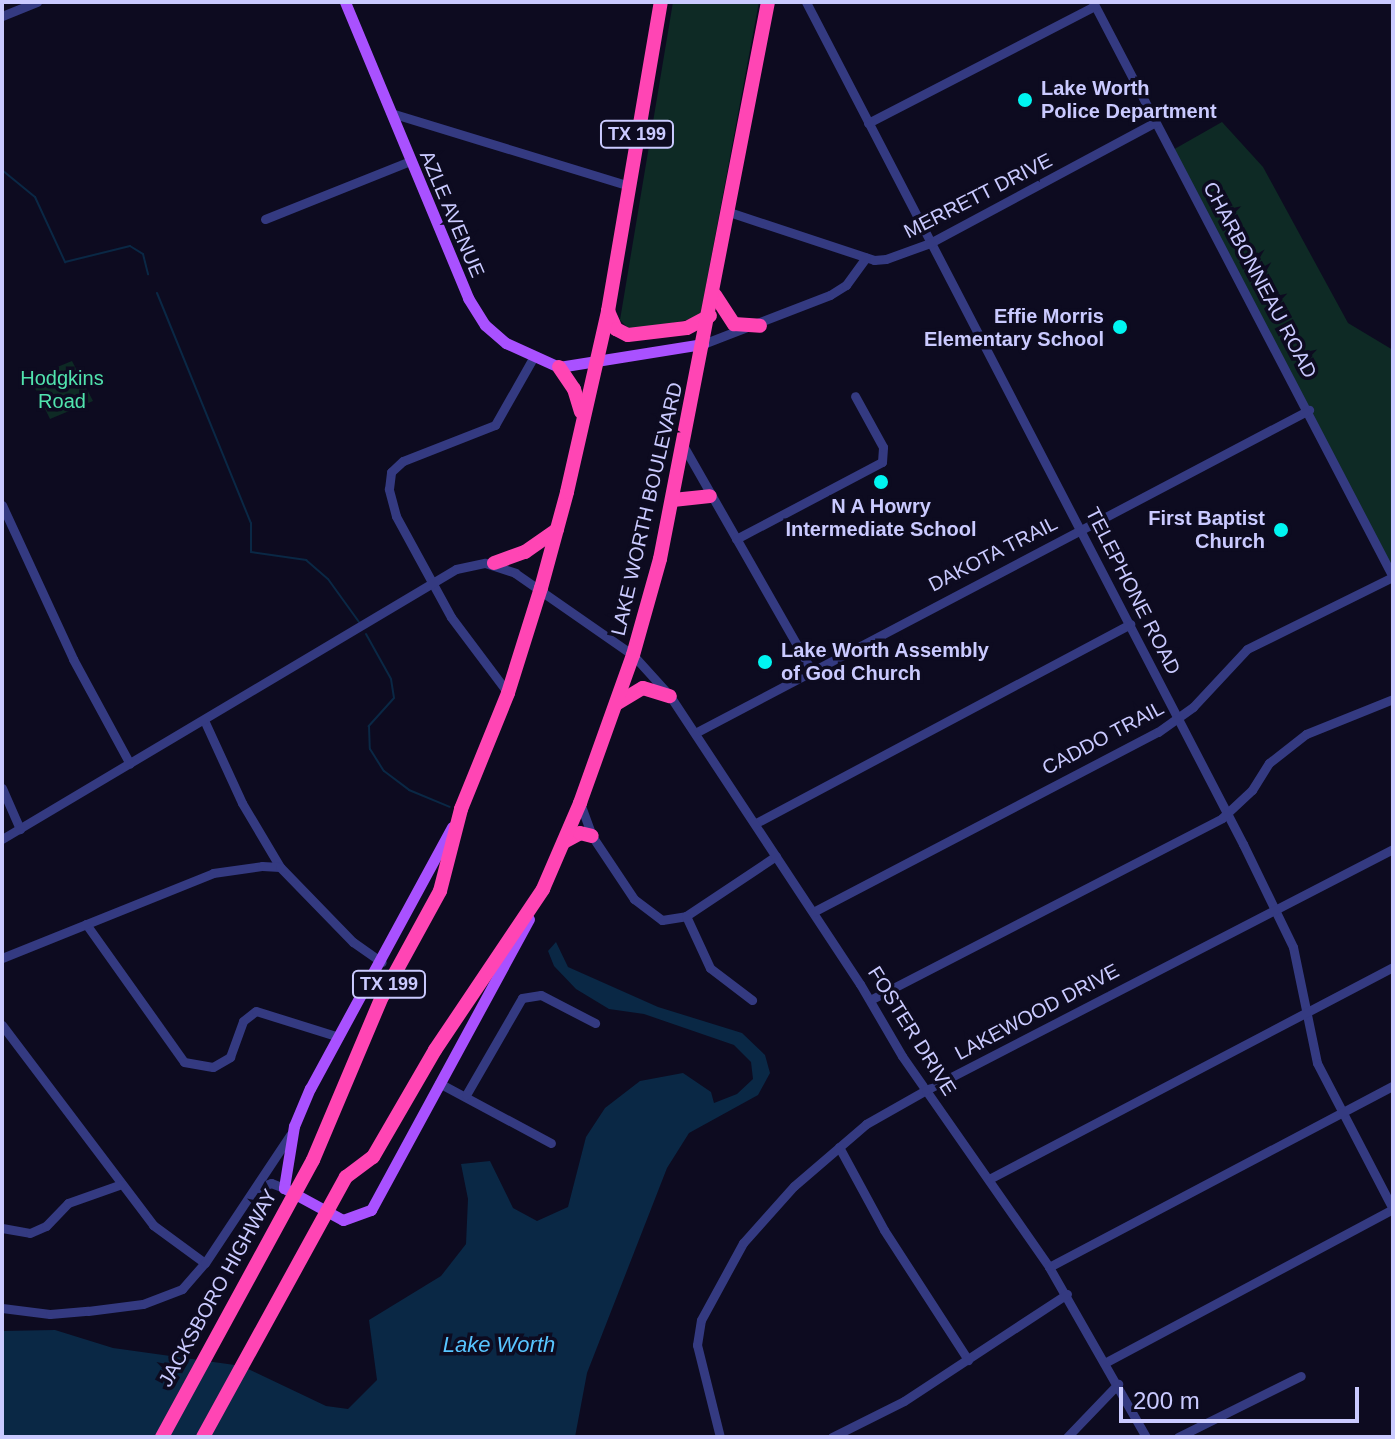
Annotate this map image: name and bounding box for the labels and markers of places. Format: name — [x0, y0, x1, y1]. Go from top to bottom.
place label: Lake Worth Police Department — [1041, 76, 1217, 123]
marker: Lake Worth Police Department — [1016, 91, 1034, 109]
place label: Effie Morris Elementary School — [924, 304, 1104, 351]
marker: Effie Morris Elementary School — [1111, 318, 1129, 336]
marker: N A Howry Intermediate School — [872, 473, 890, 491]
place label: N A Howry Intermediate School — [785, 494, 977, 541]
place label: First Baptist Church — [1148, 506, 1265, 553]
marker: First Baptist Church — [1272, 521, 1290, 539]
place label: Lake Worth Assembly of God Church — [781, 638, 990, 685]
marker: Lake Worth Assembly of God Church — [756, 653, 774, 671]

